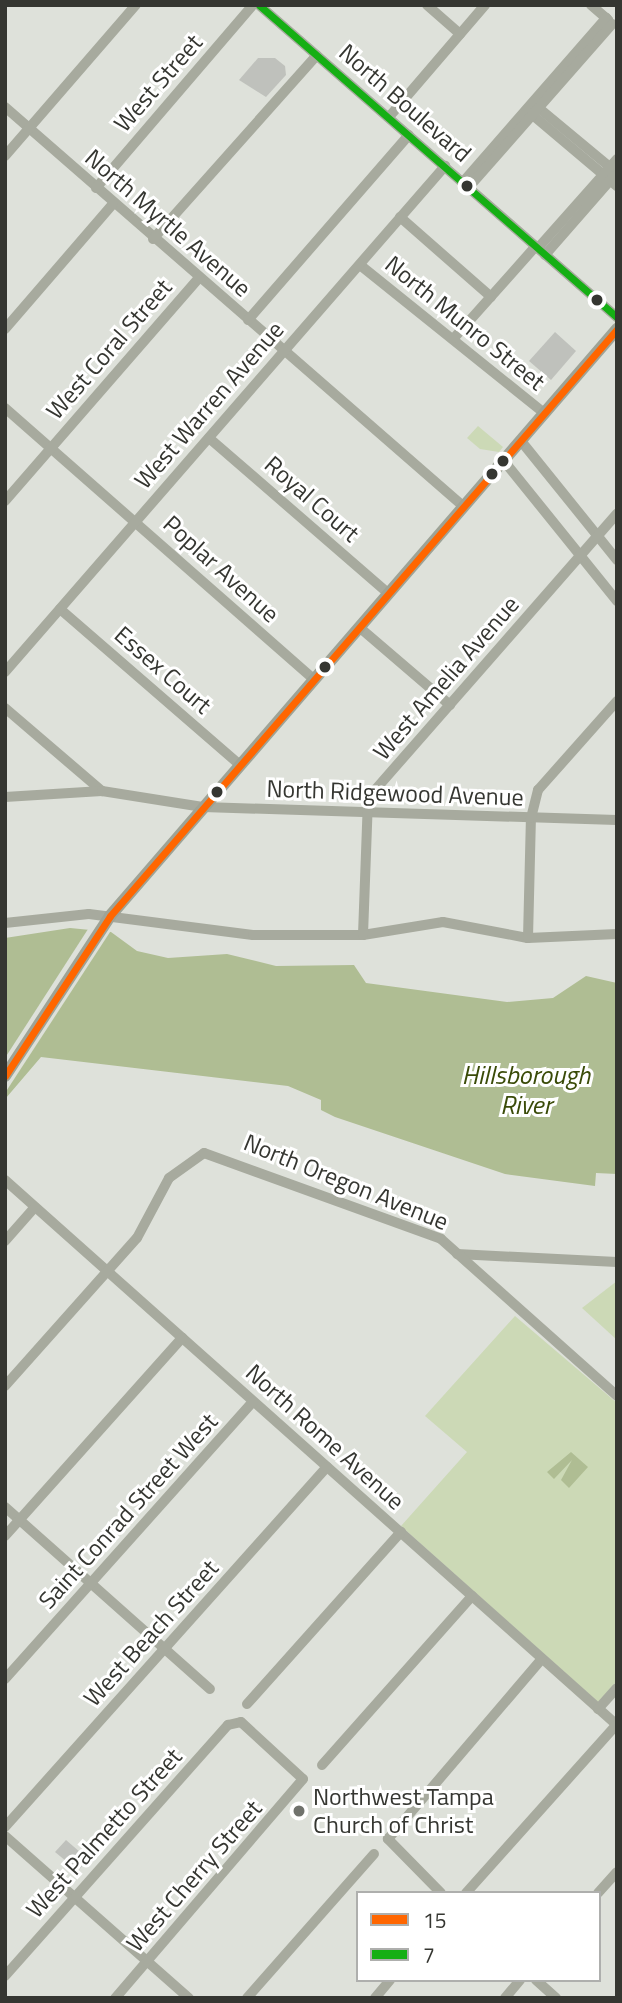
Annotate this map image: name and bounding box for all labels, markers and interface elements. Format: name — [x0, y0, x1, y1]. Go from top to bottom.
street label: West Street — [108, 28, 208, 138]
street label: North Boulevard — [333, 38, 477, 168]
street label: North Myrtle Avenue — [79, 143, 257, 303]
unlabelled marker — [460, 179, 474, 193]
street label: North Munro Street — [379, 250, 551, 396]
street label: West Coral Street — [40, 273, 178, 425]
unlabelled marker — [590, 293, 604, 307]
street label: West Warren Avenue — [128, 315, 290, 495]
street label: Royal Court — [259, 450, 365, 548]
unlabelled marker — [496, 454, 510, 468]
unlabelled marker — [485, 467, 499, 481]
street label: Poplar Avenue — [157, 510, 285, 628]
street label: West Amelia Avenue — [367, 590, 525, 766]
street label: Essex Court — [109, 620, 217, 720]
unlabelled marker — [318, 660, 332, 674]
street label: North Ridgewood Avenue — [266, 774, 524, 812]
unlabelled marker — [210, 785, 224, 799]
water label: Hillsborough River — [462, 1059, 590, 1120]
street label: North Oregon Avenue — [240, 1128, 452, 1236]
street label: North Rome Avenue — [240, 1358, 410, 1516]
street label: Saint Conrad Street West — [33, 1407, 223, 1615]
street label: West Beach Street — [78, 1554, 224, 1712]
street label: West Palmetto Street — [20, 1742, 188, 1924]
place label: Northwest Tampa Church of Christ — [313, 1783, 494, 1839]
street label: West Cherry Street — [120, 1794, 268, 1958]
marker: Northwest Tampa Church of Christ — [291, 1803, 307, 1819]
legend — [356, 1891, 601, 1982]
text: 15 — [423, 1904, 447, 1936]
text: 7 — [423, 1939, 435, 1971]

